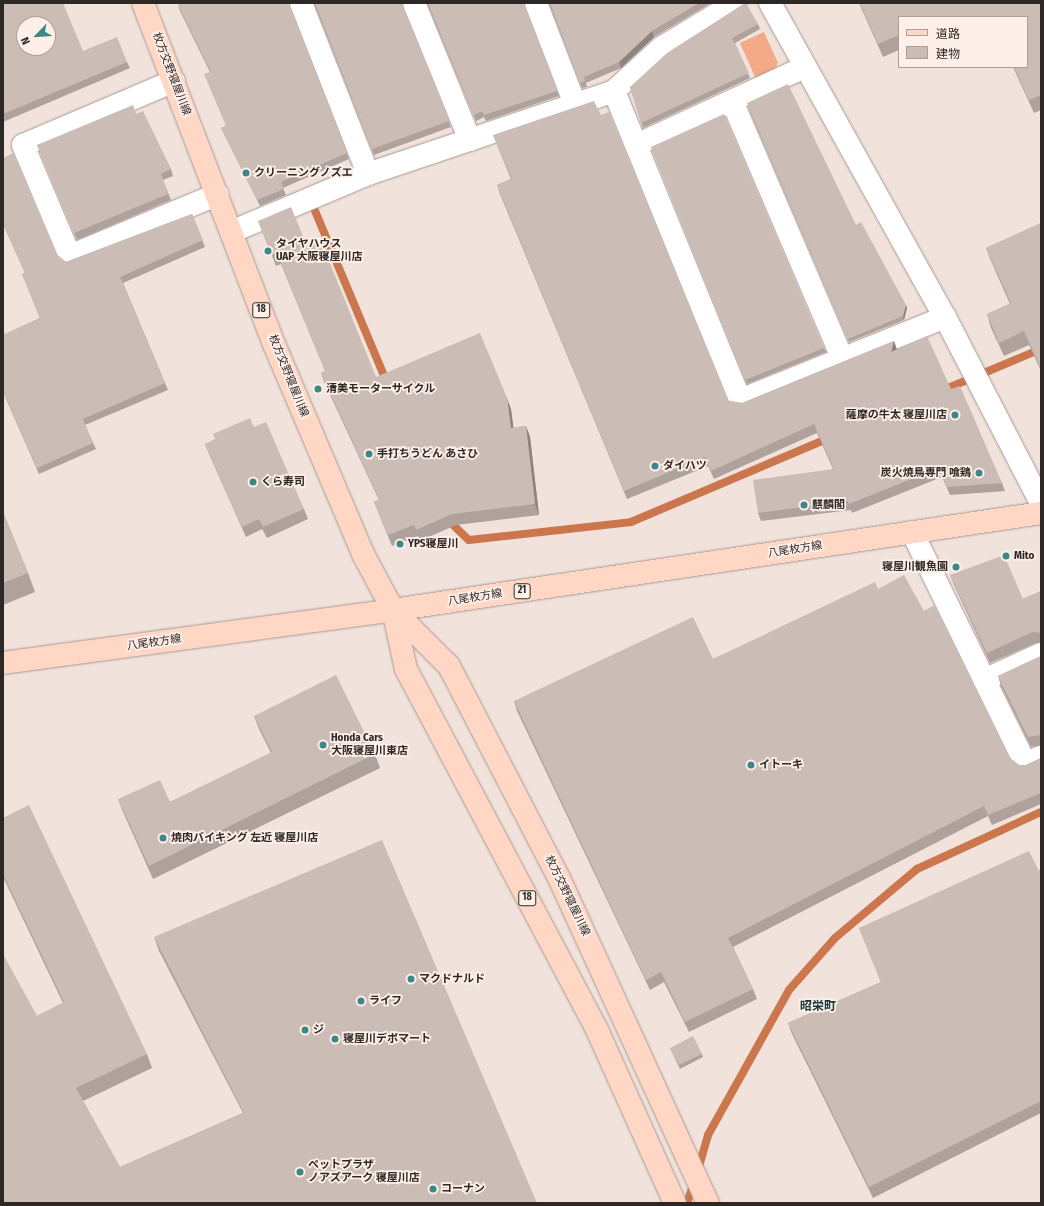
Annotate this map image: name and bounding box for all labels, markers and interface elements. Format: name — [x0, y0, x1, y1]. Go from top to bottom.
north arrow — [16, 16, 56, 56]
legend — [898, 16, 1028, 68]
text: 道路 — [936, 27, 960, 41]
street label: 枚方交野寝屋川線 — [149, 31, 193, 117]
text: N — [18, 35, 33, 47]
text: 建物 — [936, 47, 960, 61]
place label: クリーニングノズエ — [254, 166, 353, 180]
marker: クリーニングノズエ — [241, 168, 251, 178]
place label: タイヤハウス UAP 大阪寝屋川店 — [276, 238, 363, 264]
marker: タイヤハウス UAP 大阪寝屋川店 — [263, 246, 273, 256]
road number: 18 — [252, 302, 270, 318]
street label: 枚方交野寝屋川線 — [265, 333, 311, 419]
place label: 清美モーターサイクル — [326, 382, 436, 396]
marker: 清美モーターサイクル — [313, 384, 323, 394]
place label: 薩摩の牛太 寝屋川店 — [846, 408, 947, 422]
marker: 薩摩の牛太 寝屋川店 — [950, 410, 960, 420]
place label: 手打ちうどん あさひ — [377, 447, 478, 461]
marker: 手打ちうどん あさひ — [364, 449, 374, 459]
place label: ダイハツ — [663, 459, 707, 473]
marker: ダイハツ — [650, 461, 660, 471]
place label: 炭火焼鳥専門 喰鶏 — [881, 466, 971, 480]
marker: 炭火焼鳥専門 喰鶏 — [974, 468, 984, 478]
place label: くら寿司 — [261, 475, 305, 489]
marker: くら寿司 — [248, 477, 258, 487]
place label: 麒麟閣 — [812, 498, 845, 512]
marker: 麒麟閣 — [799, 500, 809, 510]
place label: YPS寝屋川 — [408, 537, 458, 551]
marker: YPS寝屋川 — [395, 539, 405, 549]
street label: 八尾枚方線 — [767, 539, 823, 561]
place label: Mito — [1014, 549, 1034, 563]
marker: Mito — [1001, 551, 1011, 561]
place label: 寝屋川観魚園 — [882, 560, 948, 574]
marker: 寝屋川観魚園 — [951, 562, 961, 572]
road number: 21 — [513, 583, 531, 599]
street label: 八尾枚方線 — [447, 587, 503, 609]
street label: 八尾枚方線 — [126, 633, 182, 653]
place label: Honda Cars 大阪寝屋川東店 — [331, 732, 408, 758]
marker: Honda Cars 大阪寝屋川東店 — [318, 740, 328, 750]
place label: イトーキ — [759, 758, 803, 772]
marker: イトーキ — [746, 760, 756, 770]
place label: 焼肉バイキング 左近 寝屋川店 — [171, 831, 319, 845]
marker: 焼肉バイキング 左近 寝屋川店 — [158, 833, 168, 843]
street label: 枚方交野寝屋川線 — [542, 854, 592, 938]
road number: 18 — [518, 890, 536, 906]
place label: マクドナルド — [419, 972, 485, 986]
marker: マクドナルド — [406, 974, 416, 984]
place label: ライフ — [369, 994, 402, 1008]
marker: ライフ — [356, 996, 366, 1006]
district label: 昭栄町 — [800, 1000, 836, 1014]
place label: ジ — [313, 1023, 324, 1037]
marker: ジ — [300, 1025, 310, 1035]
place label: 寝屋川デポマート — [343, 1032, 431, 1046]
marker: 寝屋川デポマート — [330, 1034, 340, 1044]
place label: ペットプラザ ノアズアーク 寝屋川店 — [308, 1159, 420, 1185]
marker: ペットプラザ ノアズアーク 寝屋川店 — [295, 1167, 305, 1177]
place label: コーナン — [441, 1182, 485, 1196]
marker: コーナン — [428, 1184, 438, 1194]

